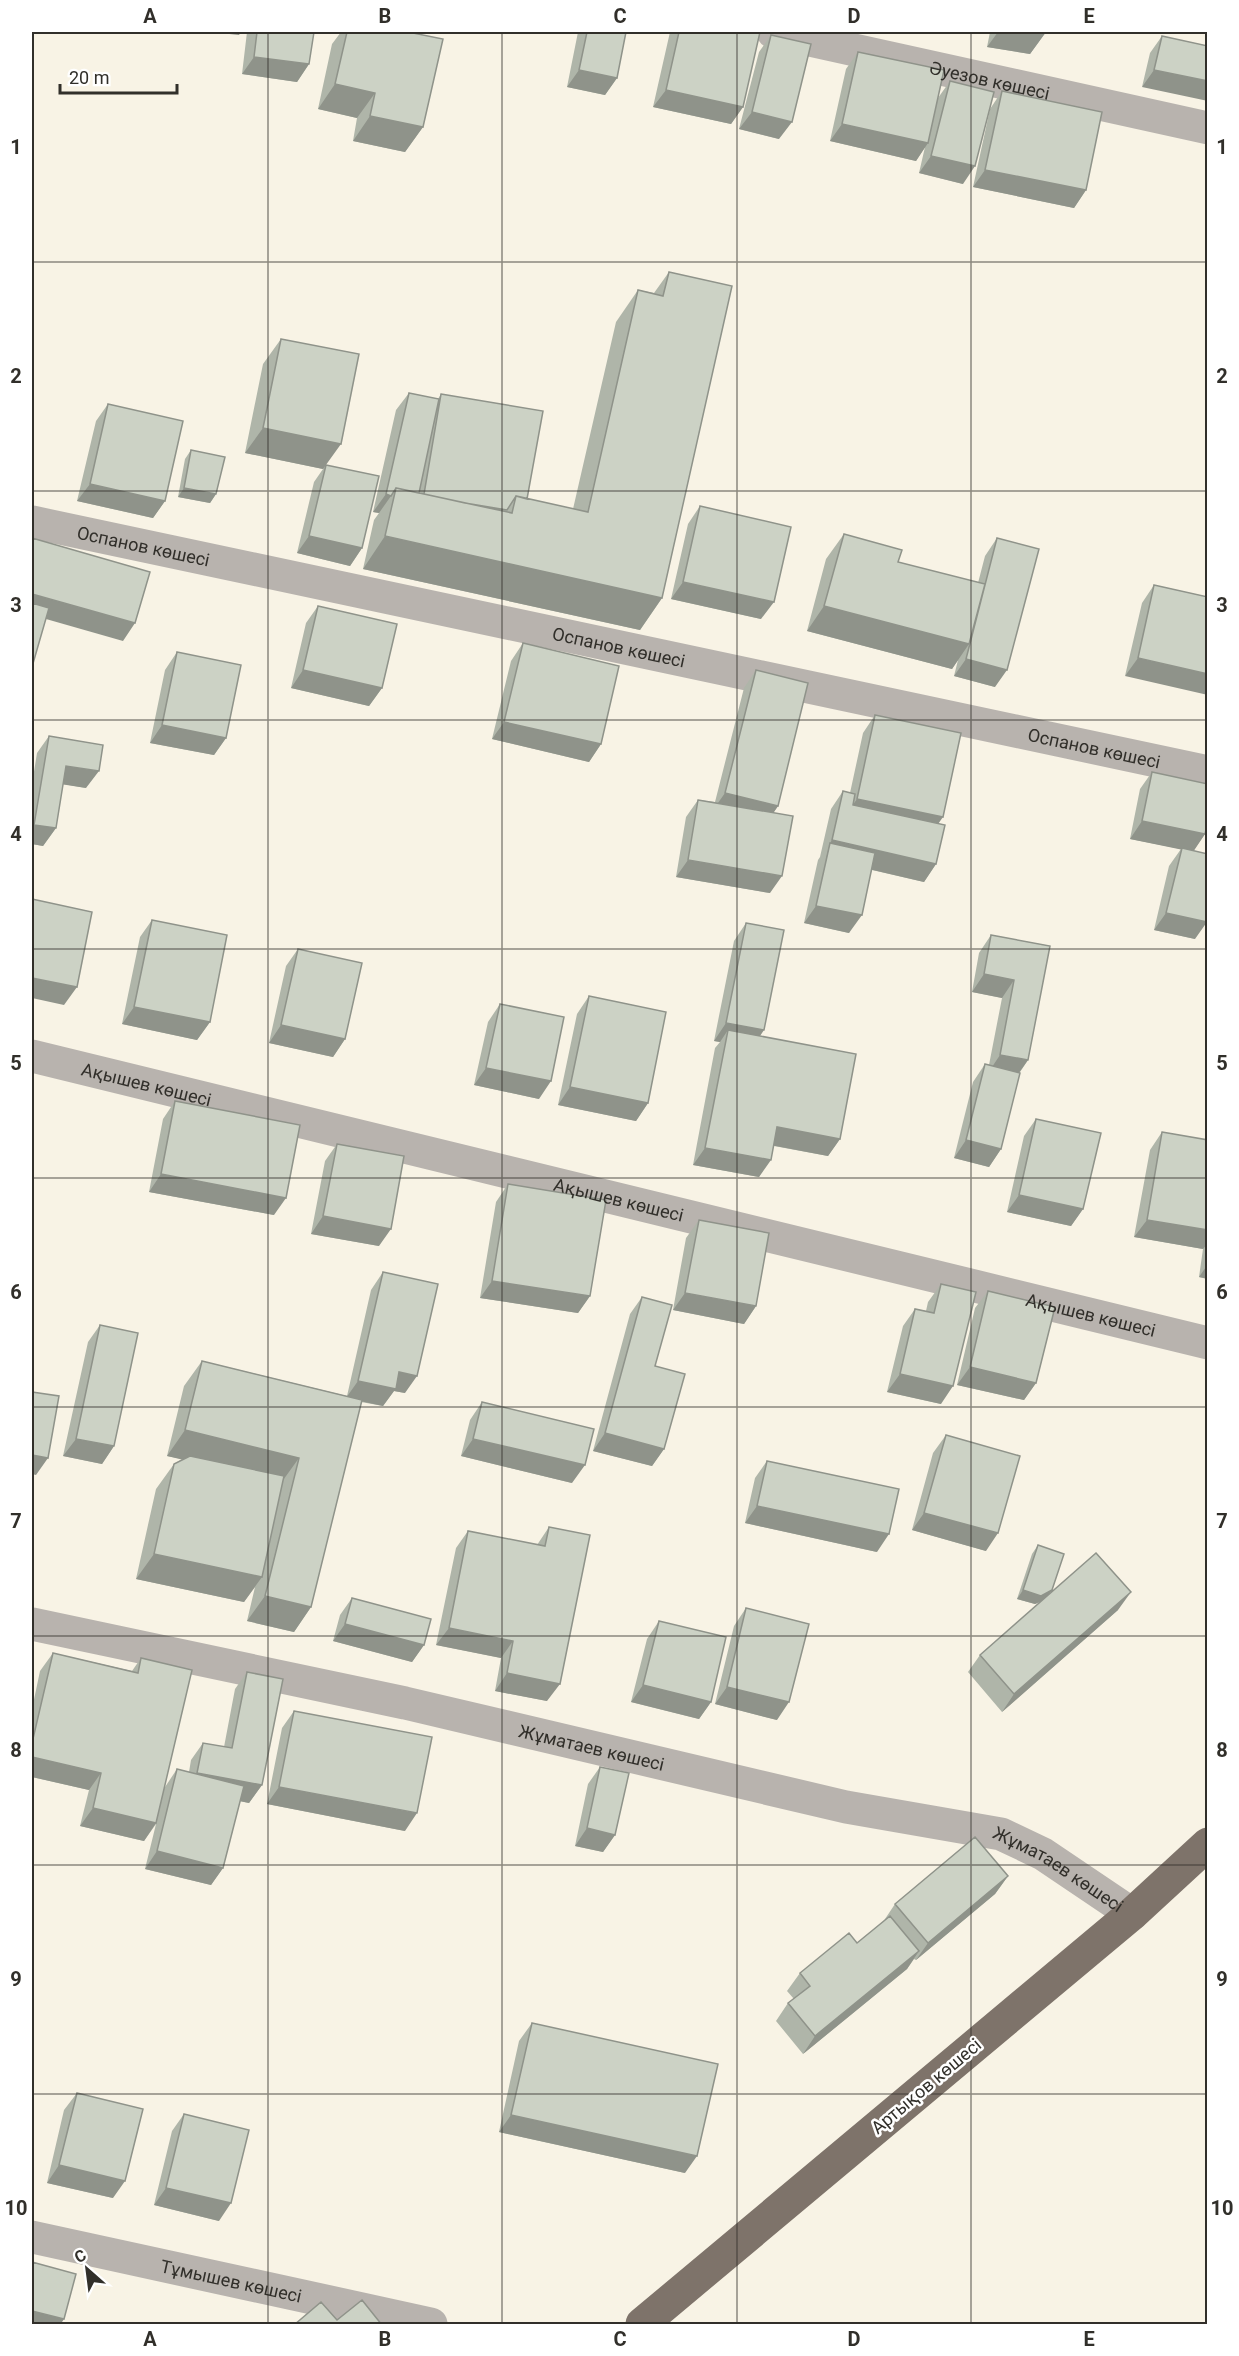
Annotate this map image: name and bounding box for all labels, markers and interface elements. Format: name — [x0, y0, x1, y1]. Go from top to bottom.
text: A — [143, 4, 157, 28]
text: B — [379, 4, 391, 28]
text: C — [613, 4, 627, 28]
text: D — [848, 4, 861, 28]
text: E — [1083, 4, 1095, 28]
street label: Әуезов көшесі — [928, 56, 1052, 103]
scale bar — [60, 57, 177, 95]
text: 20 m — [69, 67, 109, 88]
text: 1 — [10, 135, 22, 159]
text: 1 — [1216, 135, 1228, 159]
text: 2 — [10, 364, 22, 388]
text: 2 — [1216, 364, 1228, 388]
street label: Оспанов көшесі — [75, 521, 212, 570]
text: 3 — [10, 593, 22, 617]
text: 3 — [1216, 593, 1228, 617]
street label: Оспанов көшесі — [551, 622, 687, 671]
street label: Оспанов көшесі — [1026, 723, 1163, 772]
text: 4 — [10, 822, 22, 846]
text: 4 — [1216, 822, 1228, 846]
text: 5 — [10, 1051, 22, 1075]
text: 5 — [1216, 1051, 1228, 1075]
street label: Ақышев көшесі — [80, 1058, 214, 1110]
street label: Ақышев көшесі — [552, 1173, 686, 1225]
text: 6 — [10, 1280, 22, 1304]
text: 6 — [1216, 1280, 1228, 1304]
street label: Ақышев көшесі — [1024, 1288, 1158, 1340]
text: 7 — [10, 1509, 22, 1533]
text: 7 — [1216, 1509, 1228, 1533]
street label: Жұматаев көшесі — [517, 1720, 666, 1774]
text: 8 — [10, 1738, 22, 1762]
text: 8 — [1216, 1738, 1228, 1762]
street label: Жұматаев көшесі — [990, 1821, 1128, 1916]
text: 9 — [10, 1967, 22, 1991]
text: 9 — [1216, 1967, 1228, 1991]
street label: Артықов көшесі — [867, 2034, 985, 2138]
text: 10 — [5, 2196, 27, 2220]
text: 10 — [1211, 2196, 1233, 2220]
north arrow — [57, 2239, 117, 2299]
text: С — [71, 2245, 89, 2267]
street label: Тұмышев көшесі — [159, 2255, 304, 2306]
text: A — [143, 2327, 157, 2351]
text: B — [379, 2327, 391, 2351]
text: C — [613, 2327, 627, 2351]
text: D — [848, 2327, 861, 2351]
text: E — [1083, 2327, 1095, 2351]

